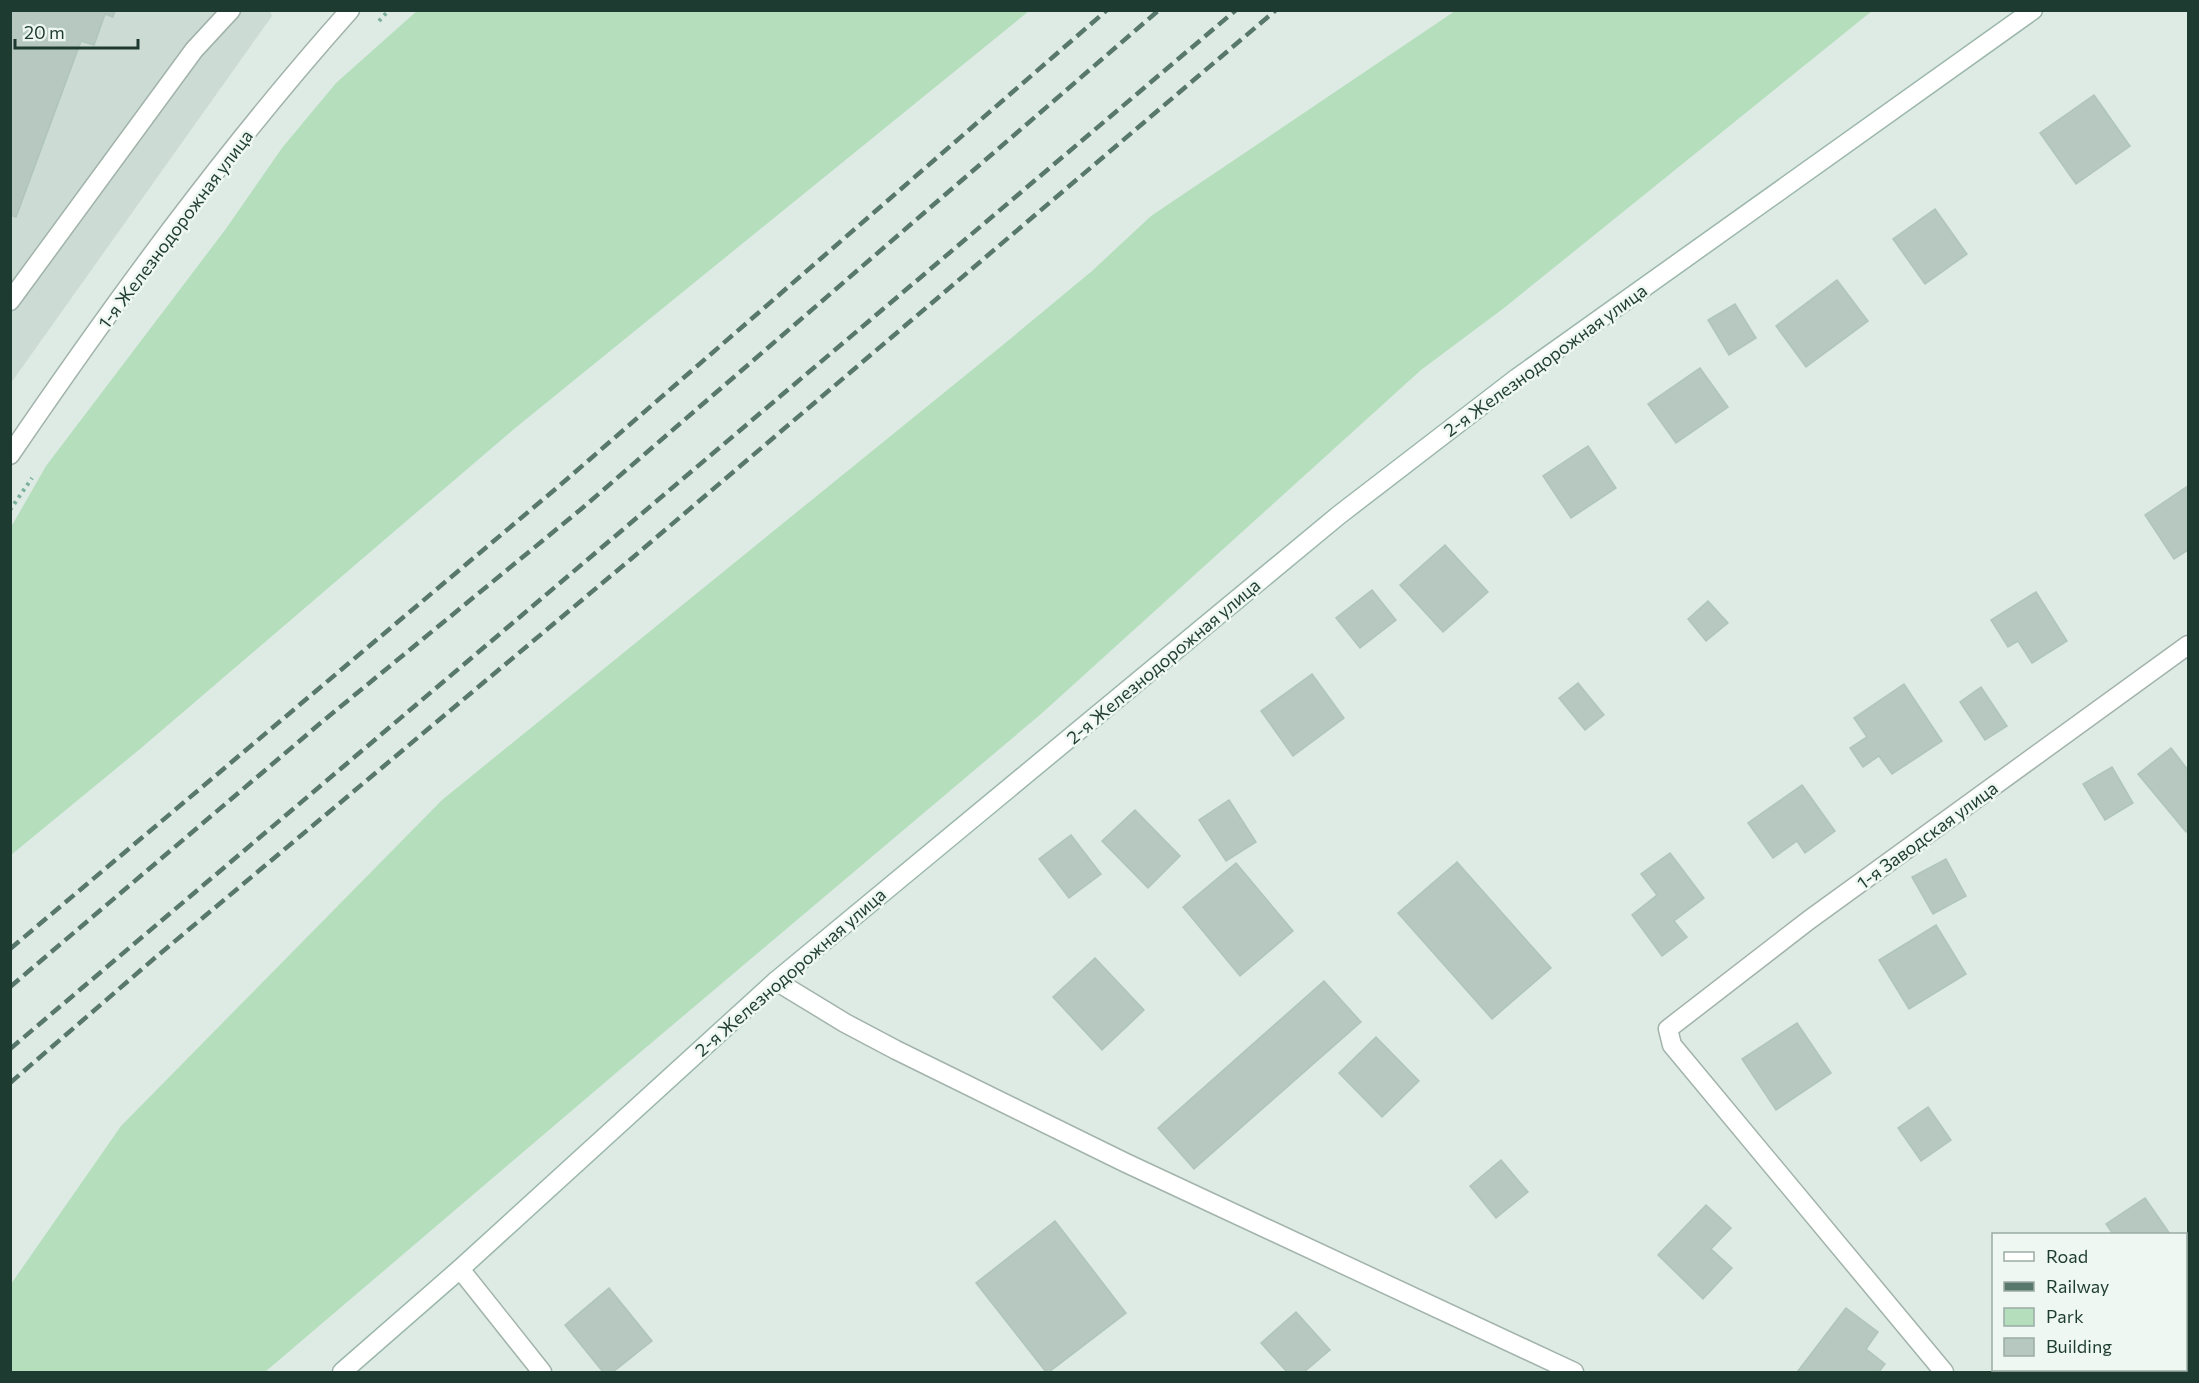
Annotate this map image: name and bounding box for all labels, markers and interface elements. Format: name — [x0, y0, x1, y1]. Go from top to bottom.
scale bar — [15, 12, 138, 50]
text: 20 m — [24, 21, 65, 43]
street label: 1-я Железнодорожная улица — [93, 125, 257, 333]
street label: 2-я Железнодорожная улица — [1439, 279, 1651, 441]
street label: 2-я Железнодорожная улица — [1062, 574, 1264, 748]
street label: 1-я Заводская улица — [1852, 777, 2002, 893]
street label: 2-я Железнодорожная улица — [690, 883, 890, 1061]
legend — [1992, 1233, 2187, 1371]
text: Road — [2046, 1245, 2088, 1267]
text: Railway — [2046, 1275, 2109, 1297]
text: Park — [2046, 1305, 2084, 1327]
text: Building — [2046, 1335, 2112, 1357]

